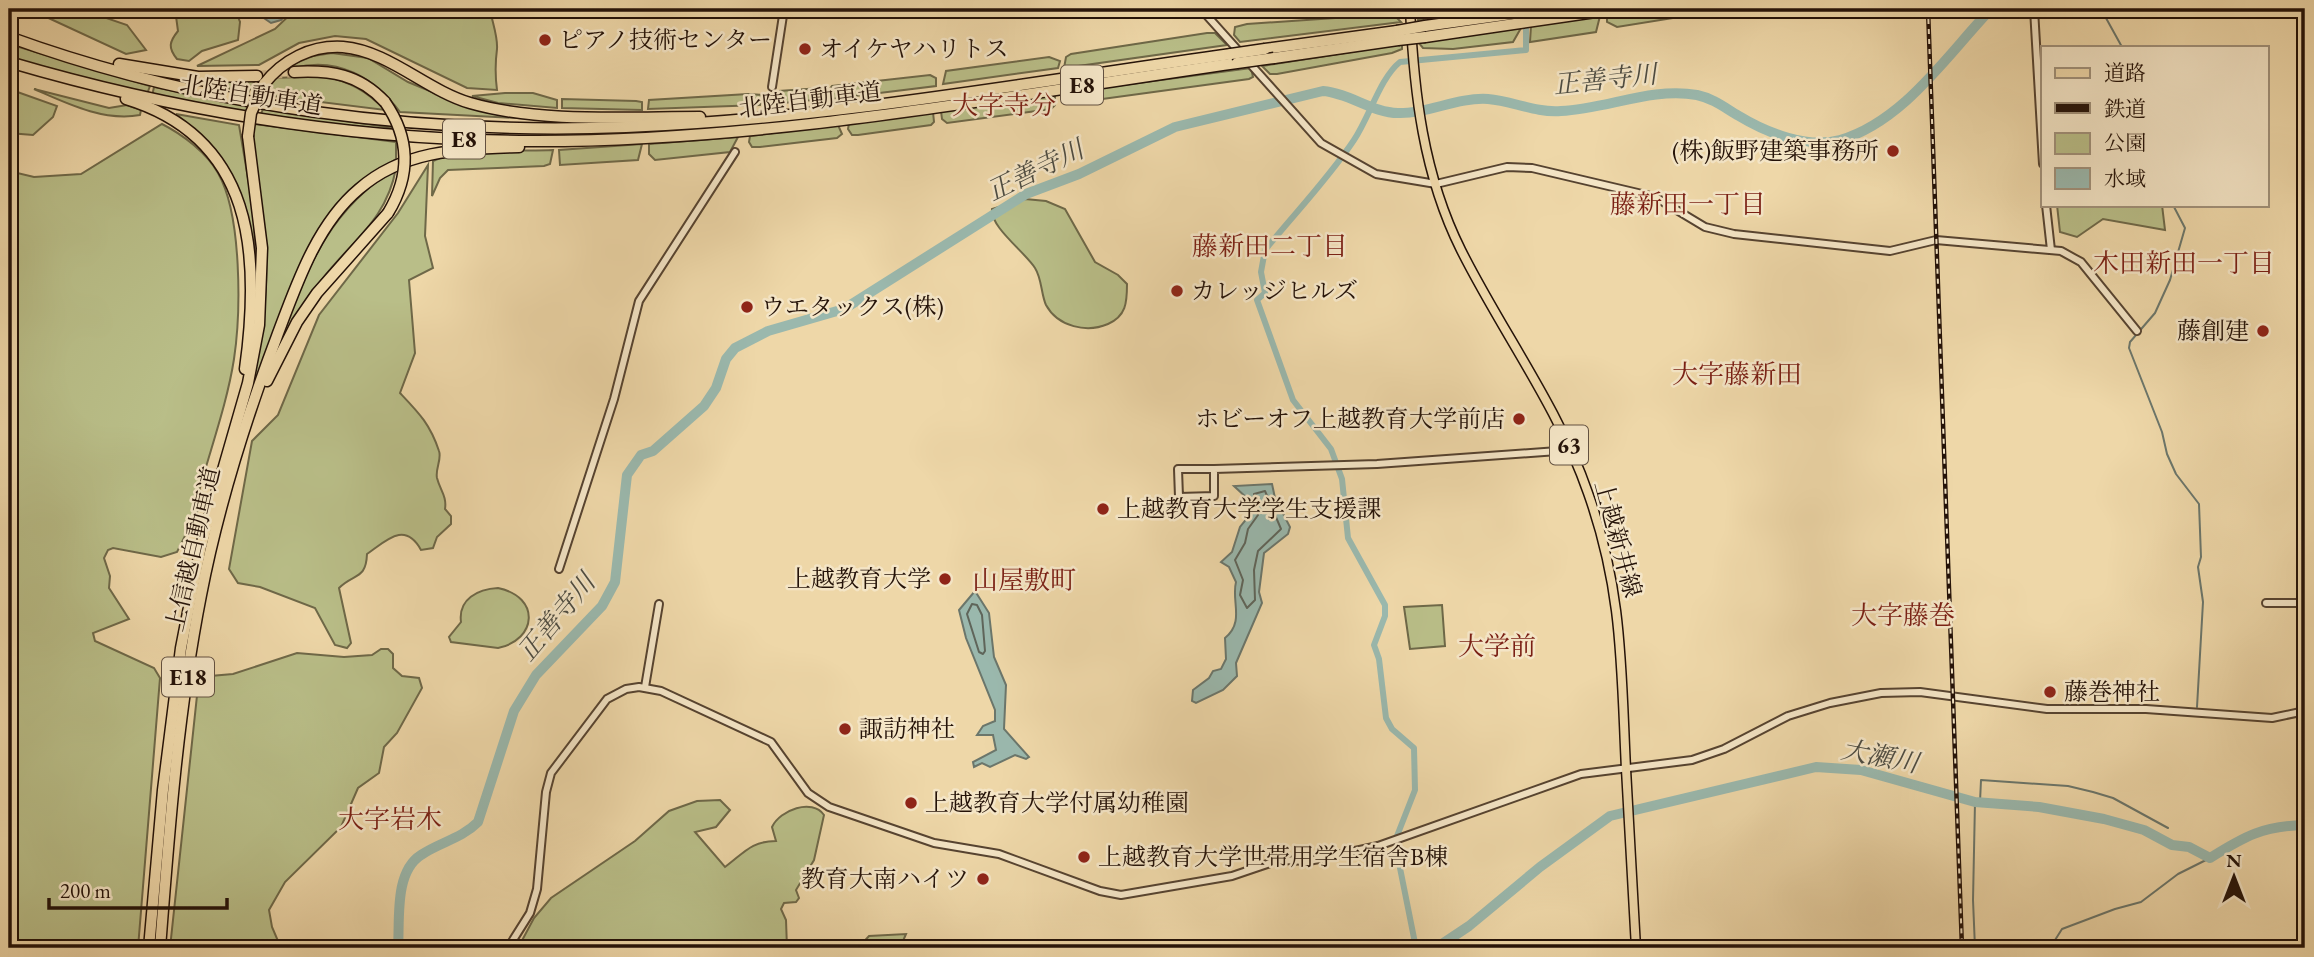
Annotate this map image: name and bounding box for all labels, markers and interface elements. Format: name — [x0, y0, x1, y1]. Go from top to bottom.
place label: ピアノ技術センター — [559, 24, 772, 55]
marker: ピアノ技術センター — [537, 32, 553, 48]
place label: オイケヤハリトス — [819, 33, 1009, 64]
marker: オイケヤハリトス — [797, 41, 813, 57]
legend — [2041, 46, 2268, 206]
water label: 正善寺川 — [1552, 56, 1661, 101]
text: 道路 — [2104, 59, 2146, 86]
road number: E8 — [1061, 66, 1103, 104]
street label: 北陸自動車道 — [178, 68, 325, 121]
street label: 北陸自動車道 — [737, 75, 883, 124]
district label: 大字寺分 — [952, 88, 1056, 122]
text: 鉄道 — [2104, 95, 2146, 122]
road number: E8 — [443, 120, 485, 158]
text: 公園 — [2104, 129, 2146, 156]
water label: 正善寺川 — [981, 131, 1092, 208]
place label: (株)飯野建築事務所 — [1672, 135, 1879, 166]
marker: (株)飯野建築事務所 — [1885, 143, 1901, 159]
text: 水域 — [2104, 165, 2146, 192]
district label: 藤新田一丁目 — [1610, 187, 1766, 221]
district label: 藤新田二丁目 — [1192, 229, 1348, 263]
district label: 木田新田一丁目 — [2093, 246, 2275, 280]
place label: カレッジヒルズ — [1191, 275, 1358, 306]
marker: カレッジヒルズ — [1169, 283, 1185, 299]
place label: ウエタックス(株) — [761, 291, 944, 322]
marker: ウエタックス(株) — [739, 299, 755, 315]
place label: 藤創建 — [2177, 315, 2249, 346]
marker: 藤創建 — [2255, 323, 2271, 339]
district label: 大字藤新田 — [1672, 357, 1802, 391]
place label: ホビーオフ上越教育大学前店 — [1195, 403, 1505, 434]
marker: ホビーオフ上越教育大学前店 — [1511, 411, 1527, 427]
road number: 63 — [1550, 426, 1588, 464]
street label: 上信越自動車道 — [159, 464, 227, 634]
street label: 上越新井線 — [1588, 477, 1649, 601]
place label: 上越教育大学学生支援課 — [1117, 493, 1381, 524]
marker: 上越教育大学学生支援課 — [1095, 501, 1111, 517]
place label: 上越教育大学 — [787, 563, 931, 594]
district label: 山屋敷町 — [972, 563, 1076, 597]
water label: 正善寺川 — [510, 564, 604, 668]
marker: 上越教育大学 — [937, 571, 953, 587]
district label: 大字藤巻 — [1851, 598, 1955, 632]
district label: 大学前 — [1458, 629, 1536, 663]
road number: E18 — [162, 657, 214, 696]
place label: 藤巻神社 — [2064, 676, 2160, 707]
marker: 藤巻神社 — [2042, 684, 2058, 700]
place label: 諏訪神社 — [859, 713, 955, 744]
marker: 諏訪神社 — [837, 721, 853, 737]
water label: 大瀬川 — [1838, 732, 1924, 781]
place label: 上越教育大学付属幼稚園 — [925, 787, 1189, 818]
marker: 上越教育大学付属幼稚園 — [903, 795, 919, 811]
district label: 大字岩木 — [338, 802, 442, 836]
place label: 上越教育大学世帯用学生宿舎B棟 — [1098, 841, 1448, 872]
north arrow — [2198, 842, 2268, 912]
text: N — [2226, 848, 2242, 873]
marker: 上越教育大学世帯用学生宿舎B棟 — [1076, 849, 1092, 865]
place label: 教育大南ハイツ — [801, 863, 969, 894]
scale bar — [49, 866, 228, 910]
marker: 教育大南ハイツ — [975, 871, 991, 887]
text: 200 m — [60, 877, 111, 904]

